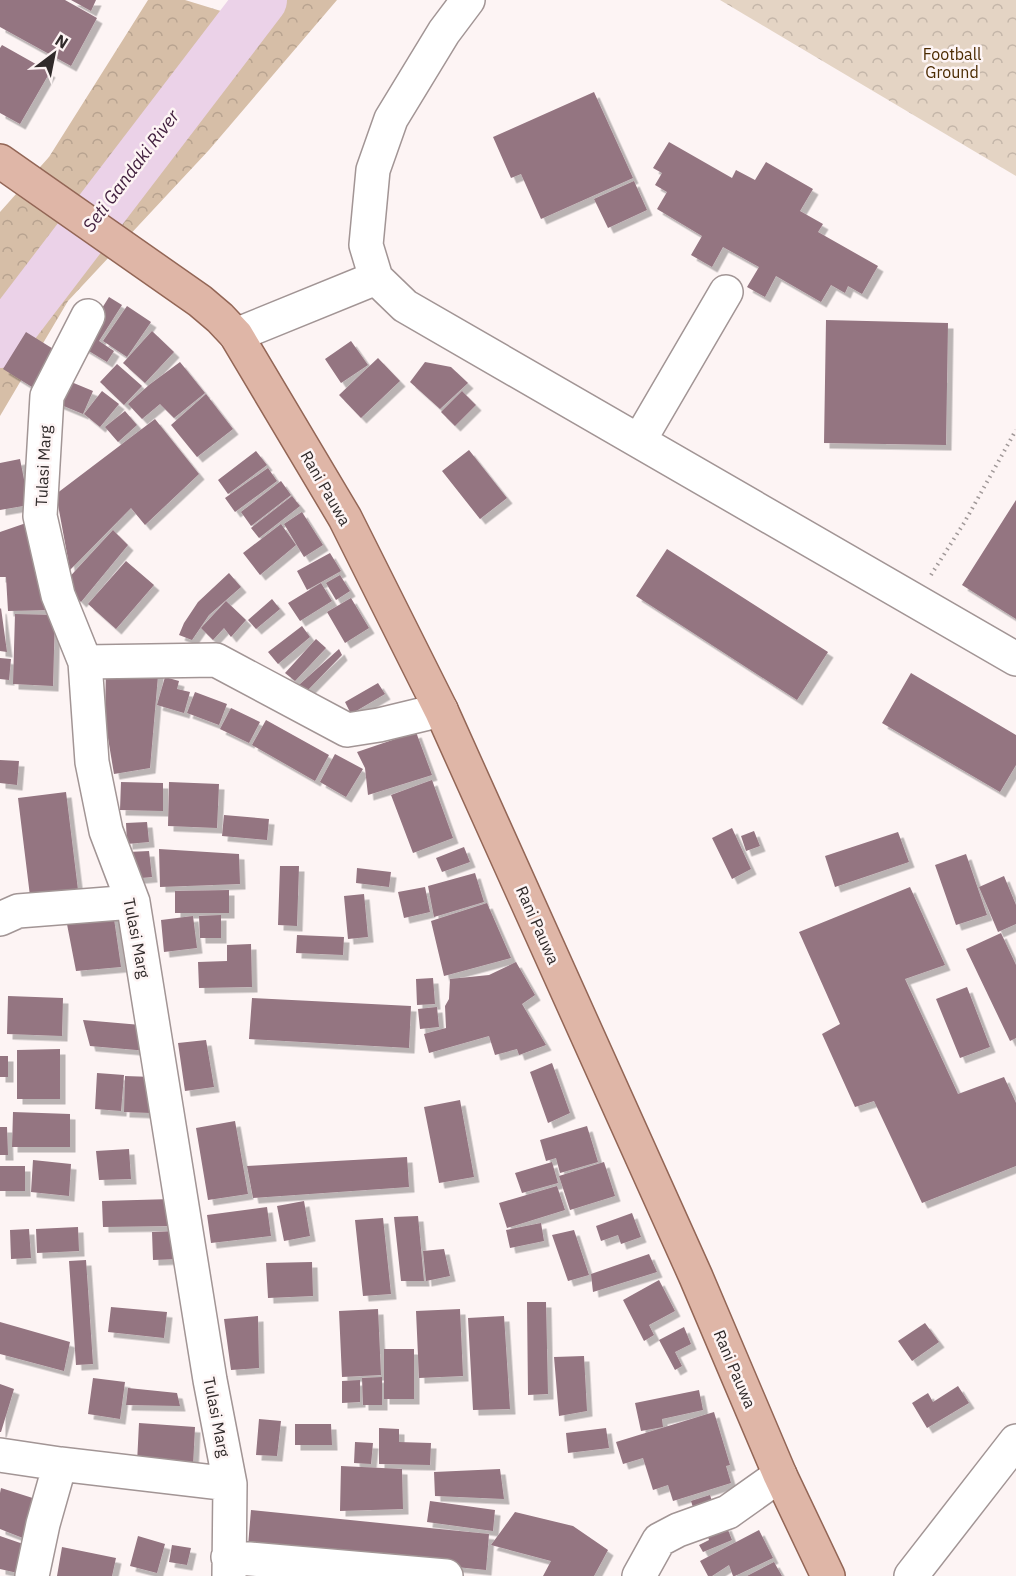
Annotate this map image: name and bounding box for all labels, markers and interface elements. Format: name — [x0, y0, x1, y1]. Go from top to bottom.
north arrow — [24, 24, 84, 84]
text: N — [52, 30, 72, 53]
park label: Football Ground — [923, 44, 981, 82]
water label: Seti Gandaki River — [77, 105, 184, 236]
street label: Tulasi Marg — [31, 424, 55, 507]
street label: Rani Pauwa — [296, 447, 356, 529]
street label: Rani Pauwa — [512, 883, 564, 968]
street label: Tulasi Marg — [119, 896, 155, 980]
street label: Rani Pauwa — [710, 1327, 761, 1412]
street label: Tulasi Marg — [199, 1375, 235, 1459]

